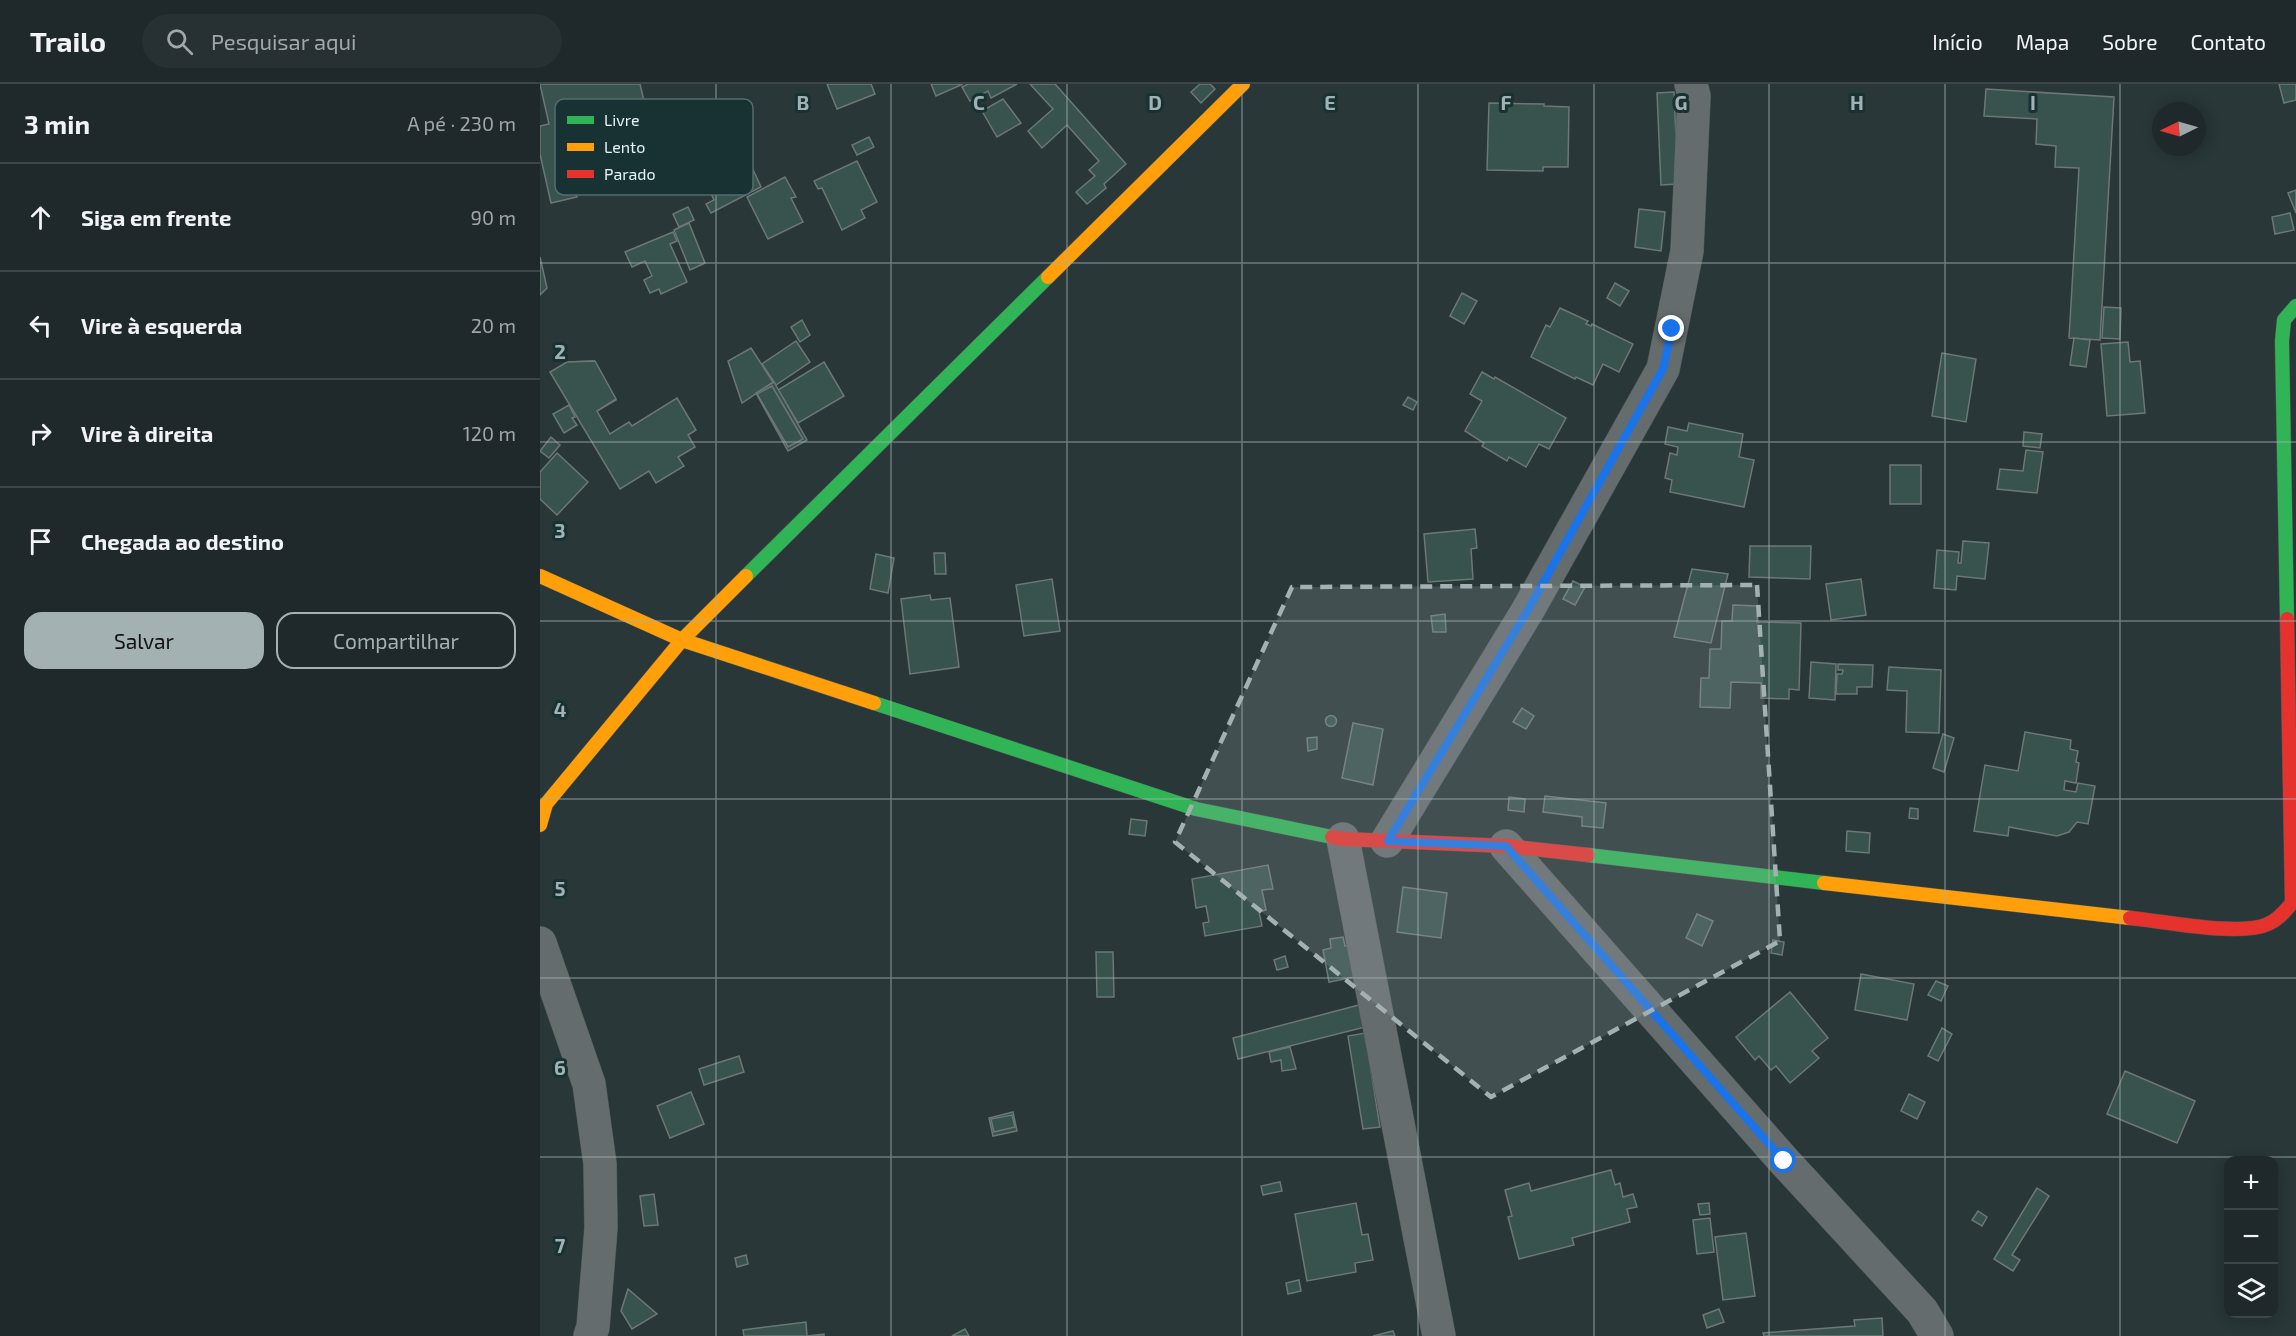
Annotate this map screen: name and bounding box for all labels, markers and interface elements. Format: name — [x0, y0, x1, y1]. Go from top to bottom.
search box — [142, 14, 562, 68]
text: Trailo — [30, 24, 106, 58]
icon: search — [163, 25, 196, 58]
text: Pesquisar aqui — [211, 28, 357, 54]
text: Início — [1932, 29, 1983, 54]
text: Mapa — [2016, 29, 2069, 54]
text: Sobre — [2102, 29, 2157, 54]
text: Contato — [2190, 29, 2266, 54]
text: B — [797, 90, 809, 114]
text: C — [973, 90, 985, 114]
text: D — [1148, 90, 1162, 114]
text: E — [1324, 90, 1336, 114]
text: F — [1500, 90, 1512, 114]
text: G — [1675, 90, 1687, 114]
text: H — [1850, 90, 1864, 114]
text: I — [2030, 90, 2036, 114]
legend — [555, 99, 753, 195]
north arrow — [2152, 102, 2206, 156]
text: 3 min — [24, 108, 90, 139]
text: Livre — [604, 110, 639, 129]
text: A pé · 230 m — [407, 111, 516, 135]
text: Lento — [604, 137, 645, 156]
text: Parado — [604, 164, 656, 183]
icon: ahead — [24, 201, 57, 234]
text: Siga em frente — [81, 204, 231, 230]
text: 90 m — [471, 205, 516, 229]
icon: left — [24, 309, 57, 342]
text: Vire à esquerda — [81, 312, 242, 338]
text: 20 m — [471, 313, 516, 337]
route end — [1658, 315, 1684, 341]
text: 2 — [554, 339, 566, 363]
icon: right — [24, 417, 57, 450]
text: Vire à direita — [81, 420, 213, 446]
text: 120 m — [463, 421, 516, 445]
text: 3 — [554, 518, 566, 542]
icon: arrive — [24, 525, 57, 558]
text: Chegada ao destino — [81, 528, 284, 554]
button: Salvar — [24, 612, 264, 669]
button: Compartilhar — [276, 612, 516, 669]
text: 4 — [554, 697, 567, 721]
text: 5 — [554, 876, 566, 900]
text: 6 — [554, 1055, 566, 1079]
route start — [1770, 1147, 1796, 1173]
map controls — [2224, 1156, 2278, 1318]
button: + — [2224, 1156, 2278, 1210]
button: − — [2224, 1210, 2278, 1264]
text: 7 — [555, 1233, 566, 1257]
button: layers — [2224, 1264, 2278, 1318]

